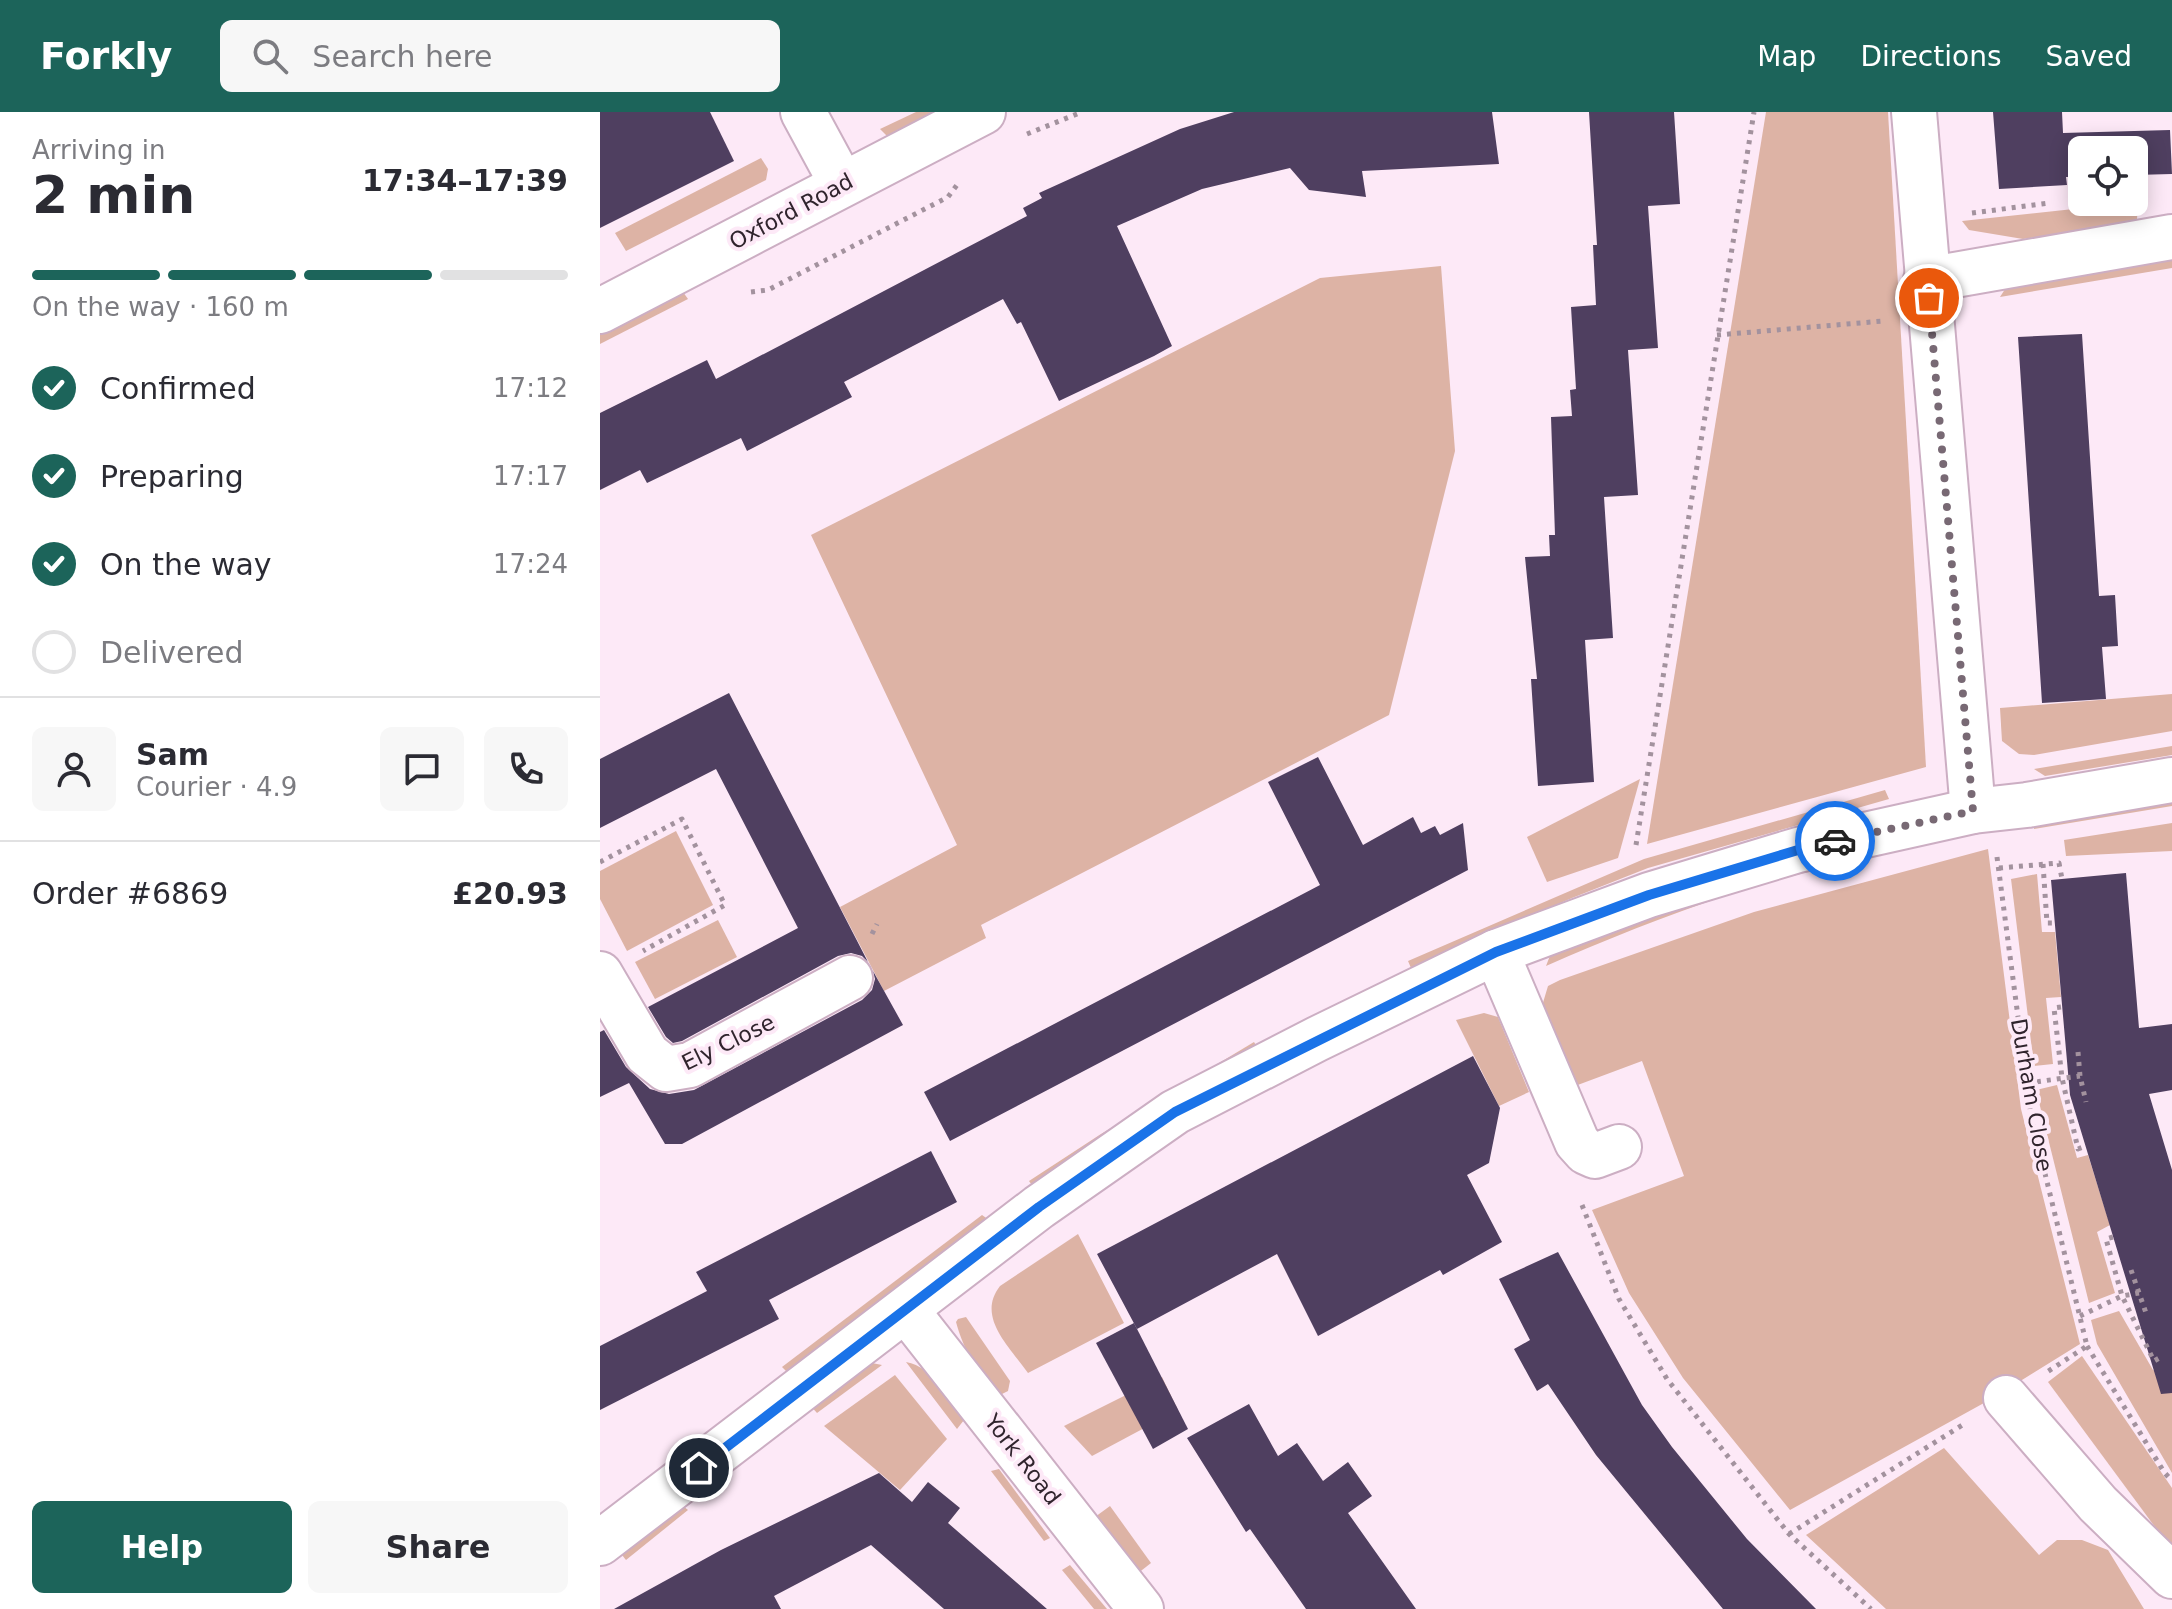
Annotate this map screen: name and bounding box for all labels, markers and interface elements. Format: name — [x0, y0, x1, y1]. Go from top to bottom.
search box — [220, 20, 780, 92]
text: Forkly — [40, 34, 172, 78]
icon: search — [248, 34, 292, 78]
text: Search here — [312, 39, 493, 74]
text: Map — [1757, 40, 1816, 73]
text: Directions — [1860, 40, 2001, 73]
text: Saved — [2045, 40, 2132, 73]
text: Arriving in — [32, 135, 166, 165]
map controls — [2068, 136, 2148, 216]
button: locate — [2068, 136, 2148, 216]
text: 17:34–17:39 — [362, 163, 568, 198]
text: 2 min — [32, 165, 195, 225]
street label: Oxford Road — [725, 168, 857, 254]
pin — [1895, 264, 1963, 332]
icon: bag — [1907, 276, 1951, 320]
text: On the way · 160 m — [32, 292, 289, 322]
icon: check — [32, 366, 76, 410]
text: Confirmed — [100, 371, 256, 406]
text: 17:12 — [493, 373, 568, 403]
icon: check — [32, 454, 76, 498]
text: Preparing — [100, 459, 244, 494]
text: 17:17 — [493, 461, 568, 491]
icon: check — [32, 542, 76, 586]
text: On the way — [100, 547, 272, 582]
text: 17:24 — [493, 549, 568, 579]
text: Delivered — [100, 635, 244, 670]
button: person — [32, 727, 116, 811]
button: chat — [380, 727, 464, 811]
button: phone — [484, 727, 568, 811]
text: Sam — [136, 737, 209, 772]
text: Courier · 4.9 — [136, 772, 297, 802]
courier — [1795, 801, 1875, 881]
icon: car — [1813, 819, 1857, 863]
text: Order #6869 — [32, 876, 228, 911]
text: £20.93 — [452, 876, 568, 911]
street label: Ely Close — [678, 1009, 779, 1076]
street label: Durham Close — [2006, 1016, 2057, 1174]
street label: York Road — [979, 1408, 1066, 1510]
pin — [665, 1434, 733, 1502]
icon: home — [677, 1446, 721, 1490]
button: Help — [32, 1501, 292, 1593]
button: Share — [308, 1501, 568, 1593]

